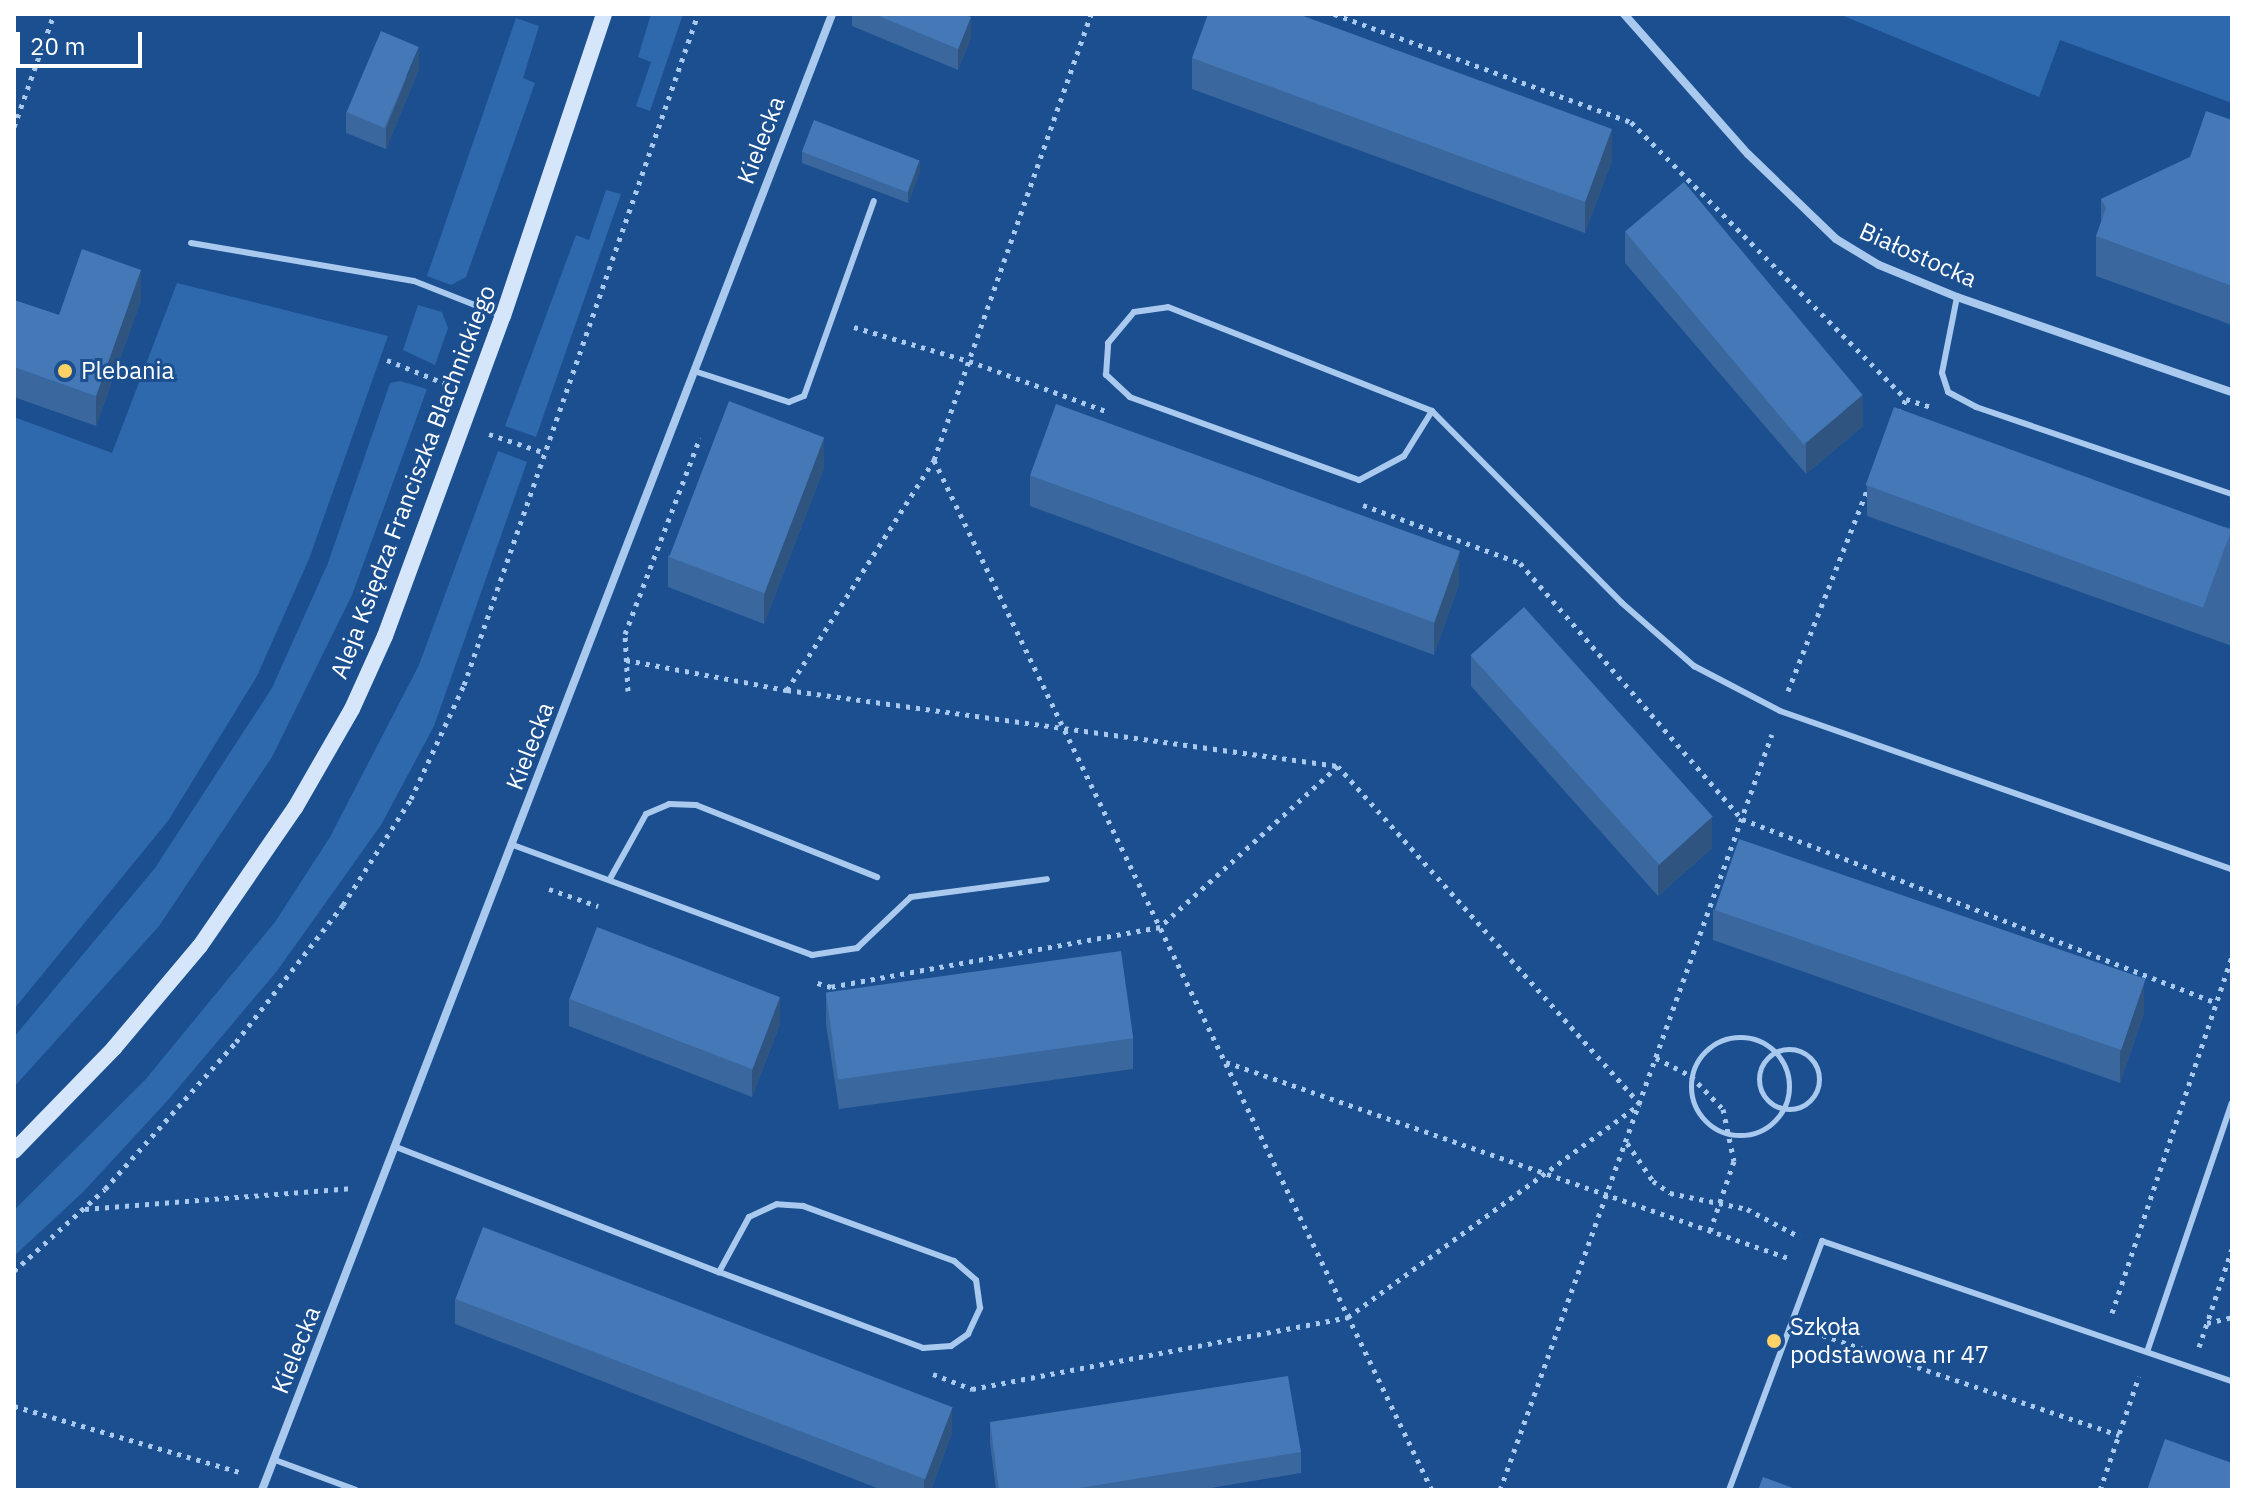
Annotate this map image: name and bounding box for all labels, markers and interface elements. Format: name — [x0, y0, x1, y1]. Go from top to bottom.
scale bar — [20, 16, 146, 66]
text: 20 m — [30, 30, 85, 62]
street label: Kielecka — [731, 92, 791, 188]
street label: Białostocka — [1855, 216, 1981, 294]
street label: Aleja Księdza Franciszka Blachnickiego — [324, 281, 502, 683]
place label: Plebania — [81, 357, 174, 385]
marker: Plebania — [56, 362, 74, 380]
street label: Kielecka — [500, 698, 560, 794]
street label: Kielecka — [266, 1302, 326, 1398]
place label: Szkoła podstawowa nr 47 — [1790, 1313, 1989, 1369]
marker: Szkoła podstawowa nr 47 — [1765, 1332, 1783, 1350]

